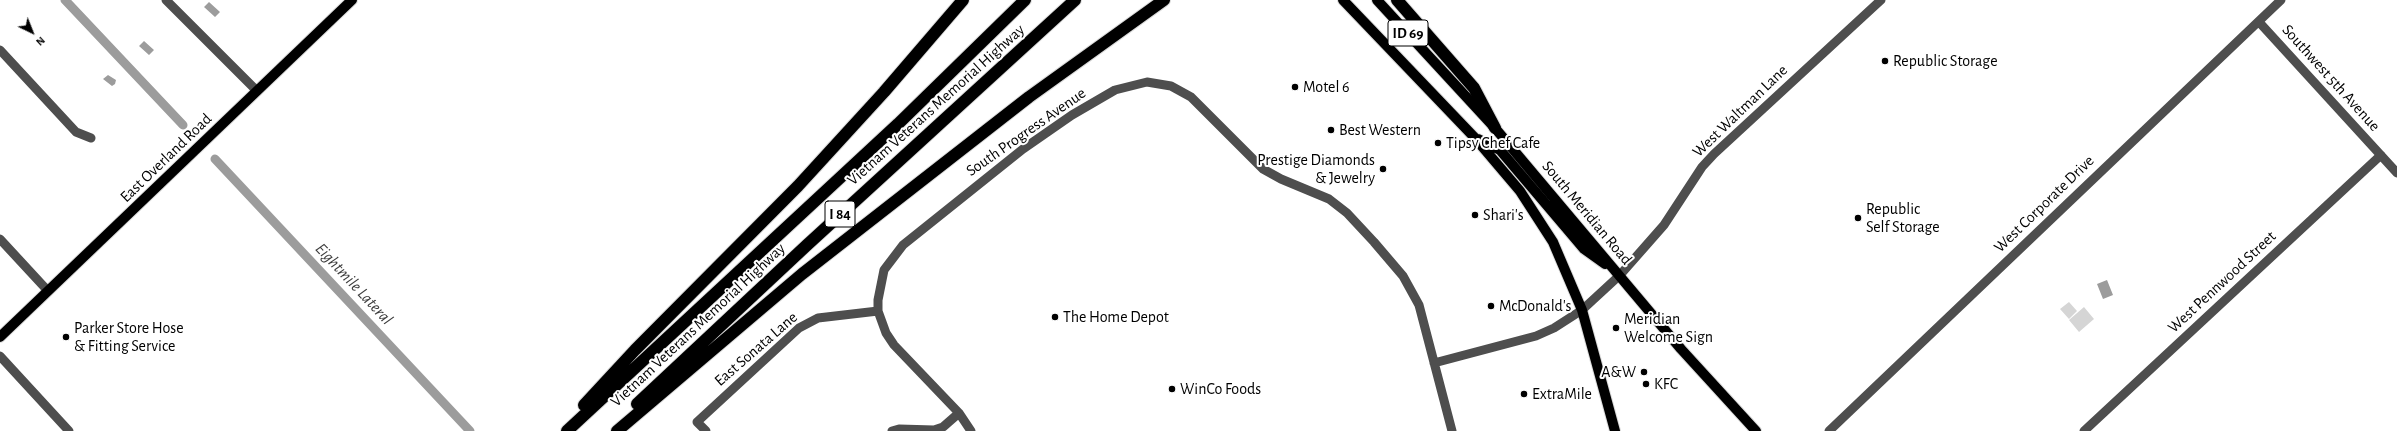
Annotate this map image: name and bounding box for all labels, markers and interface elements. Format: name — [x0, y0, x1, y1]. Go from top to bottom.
north arrow — [12, 12, 52, 52]
street label: Vietnam Veterans Memorial Highway — [843, 20, 1029, 190]
road number: ID 69 — [1388, 20, 1428, 46]
street label: Southwest 5th Avenue — [2278, 21, 2384, 135]
text: N — [34, 35, 47, 48]
place label: Republic Storage — [1893, 51, 1998, 71]
marker: Republic Storage — [1880, 56, 1890, 66]
street label: West Waltman Lane — [1688, 61, 1792, 161]
place label: Motel 6 — [1303, 77, 1350, 97]
marker: Motel 6 — [1290, 82, 1300, 92]
street label: South Progress Avenue — [962, 83, 1090, 181]
street label: East Overland Road — [116, 109, 216, 207]
place label: Best Western — [1339, 120, 1421, 140]
marker: Best Western — [1326, 125, 1336, 135]
place label: Tipsy Chef Cafe — [1446, 133, 1540, 153]
marker: Tipsy Chef Cafe — [1433, 138, 1443, 148]
place label: Prestige Diamonds & Jewelry — [1257, 150, 1375, 188]
street label: West Corporate Drive — [1990, 151, 2098, 257]
street label: South Meridian Road — [1538, 157, 1636, 269]
marker: Prestige Diamonds & Jewelry — [1378, 164, 1388, 174]
place label: Republic Self Storage — [1866, 199, 1940, 237]
road number: I 84 — [825, 201, 855, 227]
place label: Shari's — [1483, 205, 1524, 225]
marker: Shari's — [1470, 210, 1480, 220]
marker: Republic Self Storage — [1853, 213, 1863, 223]
street label: West Pennwood Street — [2164, 227, 2280, 337]
water label: Eightmile Lateral — [311, 239, 397, 329]
street label: Vietnam Veterans Memorial Highway — [607, 239, 789, 411]
place label: McDonald's — [1499, 296, 1571, 316]
marker: McDonald's — [1486, 301, 1496, 311]
place label: The Home Depot — [1063, 307, 1169, 327]
street label: East Sonata Lane — [711, 308, 801, 390]
place label: Meridian Welcome Sign — [1624, 309, 1713, 347]
marker: The Home Depot — [1050, 312, 1060, 322]
place label: Parker Store Hose & Fitting Service — [74, 318, 184, 356]
marker: Meridian Welcome Sign — [1611, 323, 1621, 333]
marker: Parker Store Hose & Fitting Service — [61, 332, 71, 342]
place label: A&W — [1601, 362, 1636, 382]
marker: A&W — [1639, 367, 1649, 377]
place label: KFC — [1654, 374, 1678, 394]
place label: WinCo Foods — [1180, 379, 1261, 399]
marker: KFC — [1641, 379, 1651, 389]
marker: WinCo Foods — [1167, 384, 1177, 394]
place label: ExtraMile — [1532, 384, 1592, 404]
marker: ExtraMile — [1519, 389, 1529, 399]

